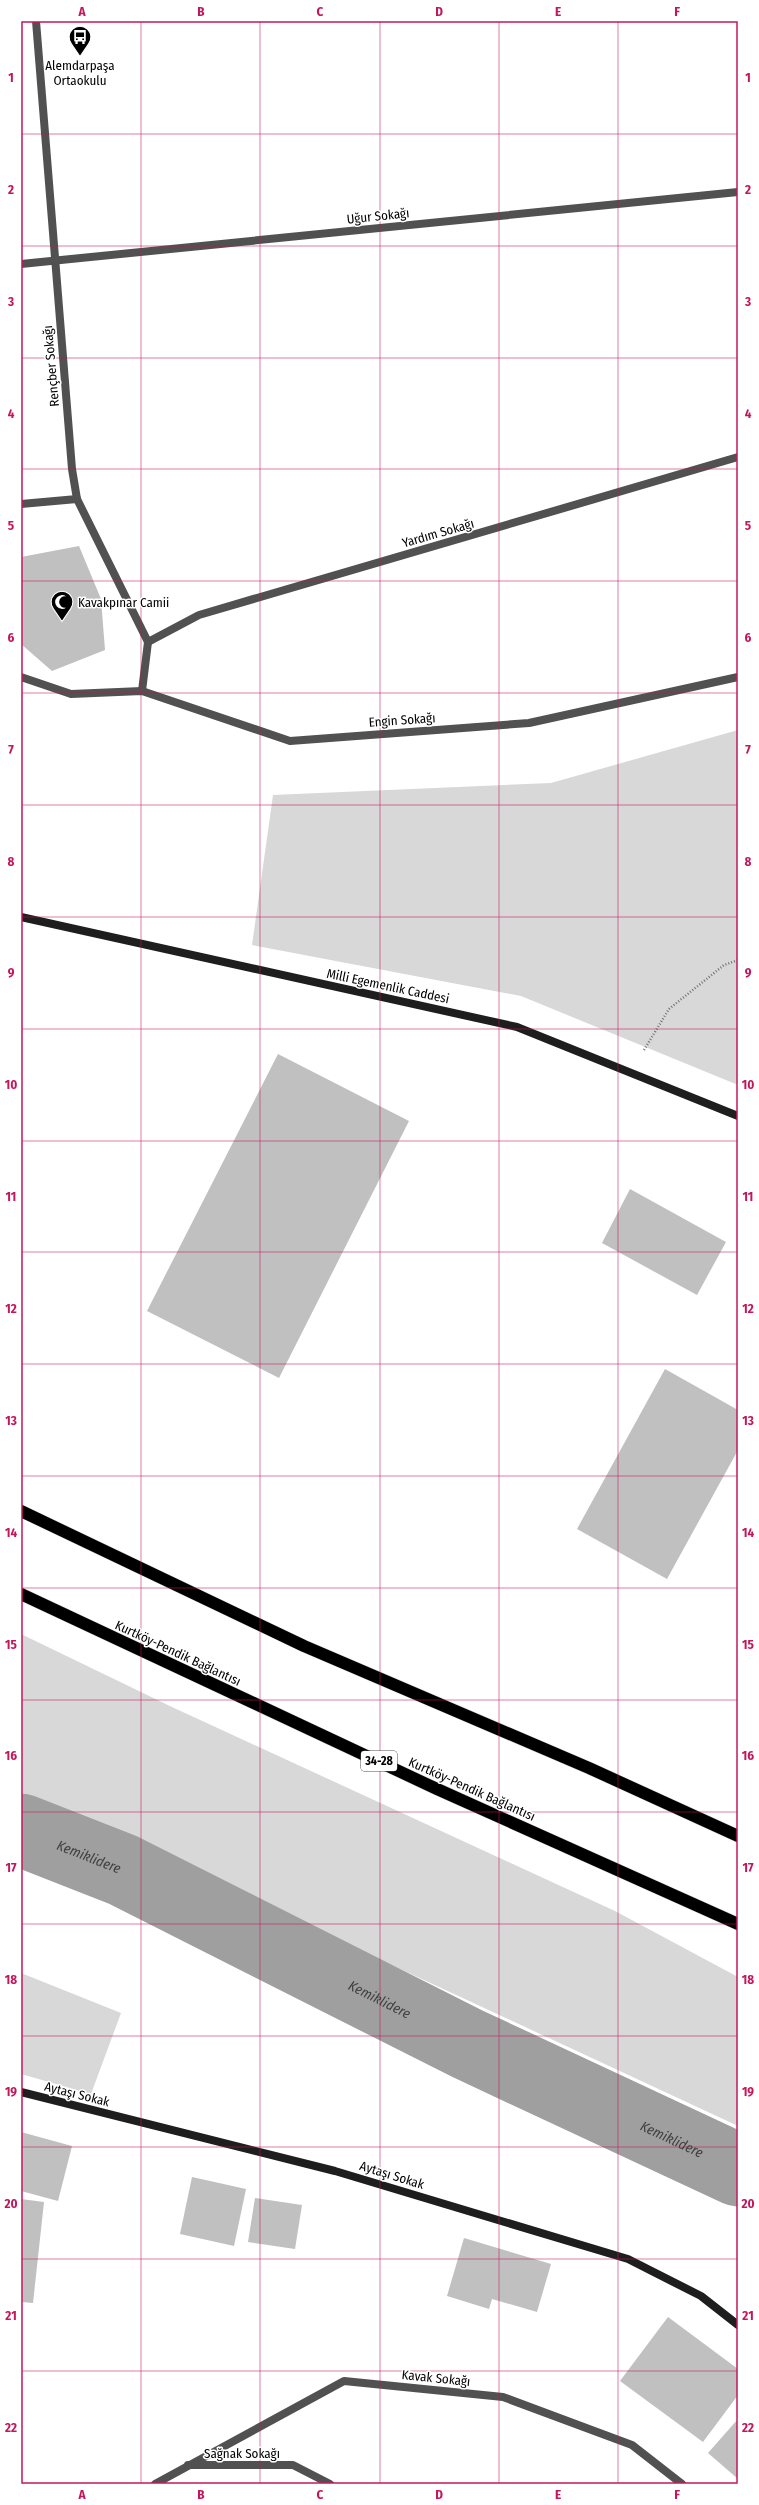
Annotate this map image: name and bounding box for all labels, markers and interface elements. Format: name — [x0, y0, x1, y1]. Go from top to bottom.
text: A — [77, 4, 86, 19]
text: B — [197, 4, 205, 19]
text: C — [317, 4, 324, 19]
text: D — [435, 4, 443, 19]
text: E — [555, 4, 561, 19]
text: F — [674, 4, 680, 19]
bus stop icon: Alemdarpaşa Ortaokulu — [67, 24, 93, 57]
place label: Alemdarpaşa Ortaokulu — [45, 58, 115, 88]
text: 1 — [8, 70, 14, 85]
text: 1 — [745, 70, 751, 85]
text: 2 — [7, 182, 14, 197]
text: 2 — [744, 182, 751, 197]
street label: Uğur Sokağı — [346, 205, 410, 227]
text: 3 — [7, 294, 14, 309]
text: 3 — [744, 294, 751, 309]
street label: Rençber Sokağı — [40, 325, 62, 407]
text: 4 — [8, 406, 15, 421]
text: 4 — [745, 406, 752, 421]
street label: Yardım Sokağı — [400, 516, 476, 550]
text: 5 — [8, 518, 14, 533]
text: 5 — [745, 518, 751, 533]
mosque icon: Kavakpınar Camii — [49, 589, 75, 622]
place label: Kavakpınar Camii — [78, 595, 169, 610]
text: 6 — [8, 630, 15, 645]
text: 6 — [745, 630, 752, 645]
street label: Engin Sokağı — [368, 710, 436, 730]
text: 7 — [8, 742, 14, 757]
text: 7 — [745, 742, 751, 757]
text: 8 — [8, 854, 15, 869]
text: 8 — [745, 854, 752, 869]
text: 9 — [8, 965, 15, 980]
text: 9 — [745, 965, 752, 980]
street label: Milli Egemenlik Caddesi — [325, 966, 451, 1006]
text: 10 — [5, 1077, 17, 1092]
text: 10 — [742, 1077, 754, 1092]
text: 11 — [6, 1189, 16, 1204]
text: 11 — [743, 1189, 753, 1204]
text: 12 — [5, 1301, 17, 1316]
text: 12 — [742, 1301, 754, 1316]
text: 13 — [5, 1413, 17, 1428]
text: 13 — [742, 1413, 754, 1428]
text: 14 — [5, 1525, 17, 1540]
text: 14 — [742, 1525, 754, 1540]
street label: Kurtköy-Pendik Bağlantısı — [113, 1617, 243, 1689]
text: 15 — [5, 1637, 17, 1652]
text: 15 — [742, 1637, 754, 1652]
text: 16 — [5, 1748, 17, 1763]
text: 16 — [742, 1748, 754, 1763]
road number: 34-28 — [361, 1751, 397, 1771]
street label: Kurtköy-Pendik Bağlantısı — [406, 1754, 538, 1824]
water label: Kemiklidere — [54, 1836, 124, 1877]
text: 17 — [5, 1860, 17, 1875]
text: 17 — [742, 1860, 754, 1875]
text: 18 — [5, 1972, 17, 1987]
text: 18 — [742, 1972, 754, 1987]
water label: Kemiklidere — [346, 1977, 414, 2022]
street label: Aytaşı Sokak — [43, 2079, 112, 2110]
text: 19 — [5, 2084, 17, 2099]
text: 19 — [742, 2084, 754, 2099]
water label: Kemiklidere — [638, 2117, 706, 2161]
street label: Aytaşı Sokak — [358, 2158, 427, 2192]
text: 20 — [3, 2196, 18, 2211]
text: 20 — [740, 2196, 755, 2211]
text: 21 — [4, 2308, 17, 2323]
text: 21 — [741, 2308, 754, 2323]
street label: Kavak Sokağı — [401, 2367, 471, 2389]
text: 22 — [4, 2420, 17, 2435]
text: 22 — [741, 2420, 754, 2435]
street label: Sağnak Sokağı — [204, 2446, 280, 2461]
text: A — [77, 2487, 86, 2502]
text: B — [197, 2487, 205, 2502]
text: C — [317, 2487, 324, 2502]
text: D — [435, 2487, 443, 2502]
text: E — [555, 2487, 561, 2502]
text: F — [674, 2487, 680, 2502]

